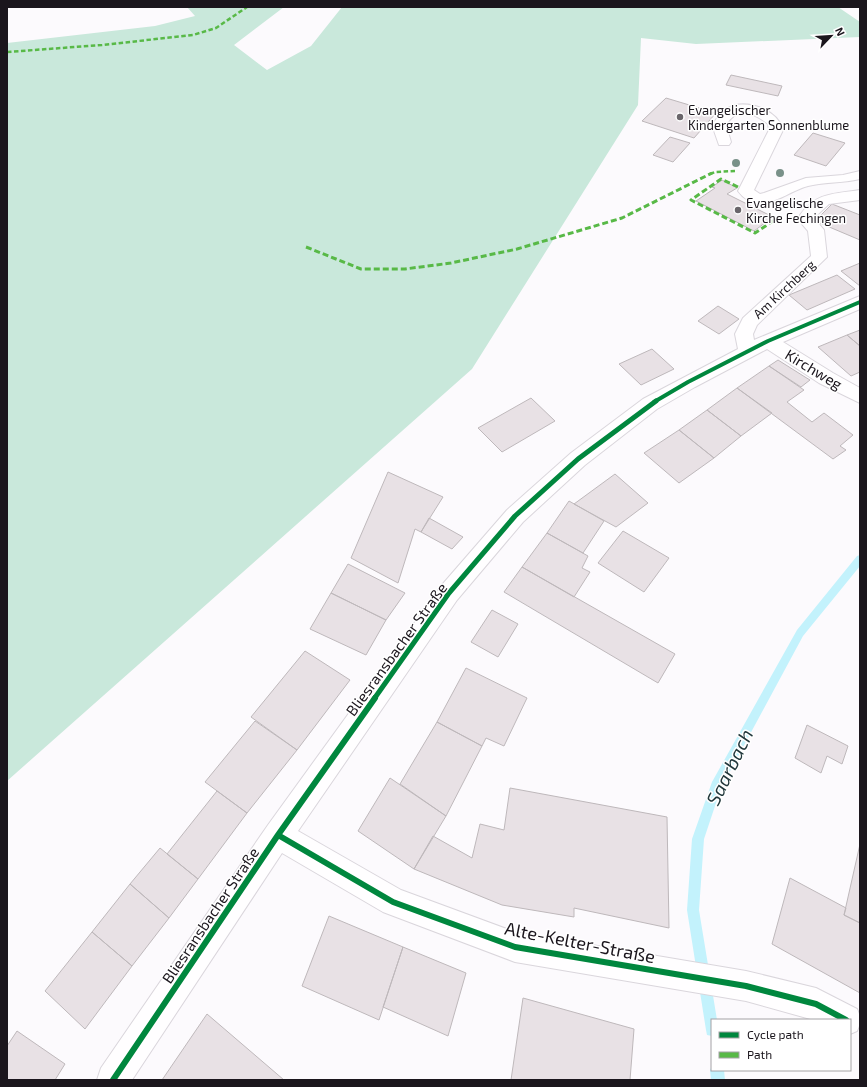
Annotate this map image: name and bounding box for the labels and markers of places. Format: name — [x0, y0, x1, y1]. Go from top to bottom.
place label: Evangelischer Kindergarten Sonnenblume — [688, 102, 849, 133]
marker: Evangelischer Kindergarten Sonnenblume — [675, 112, 685, 122]
place label: Evangelische Kirche Fechingen — [746, 195, 846, 226]
marker: Evangelische Kirche Fechingen — [733, 205, 743, 215]

